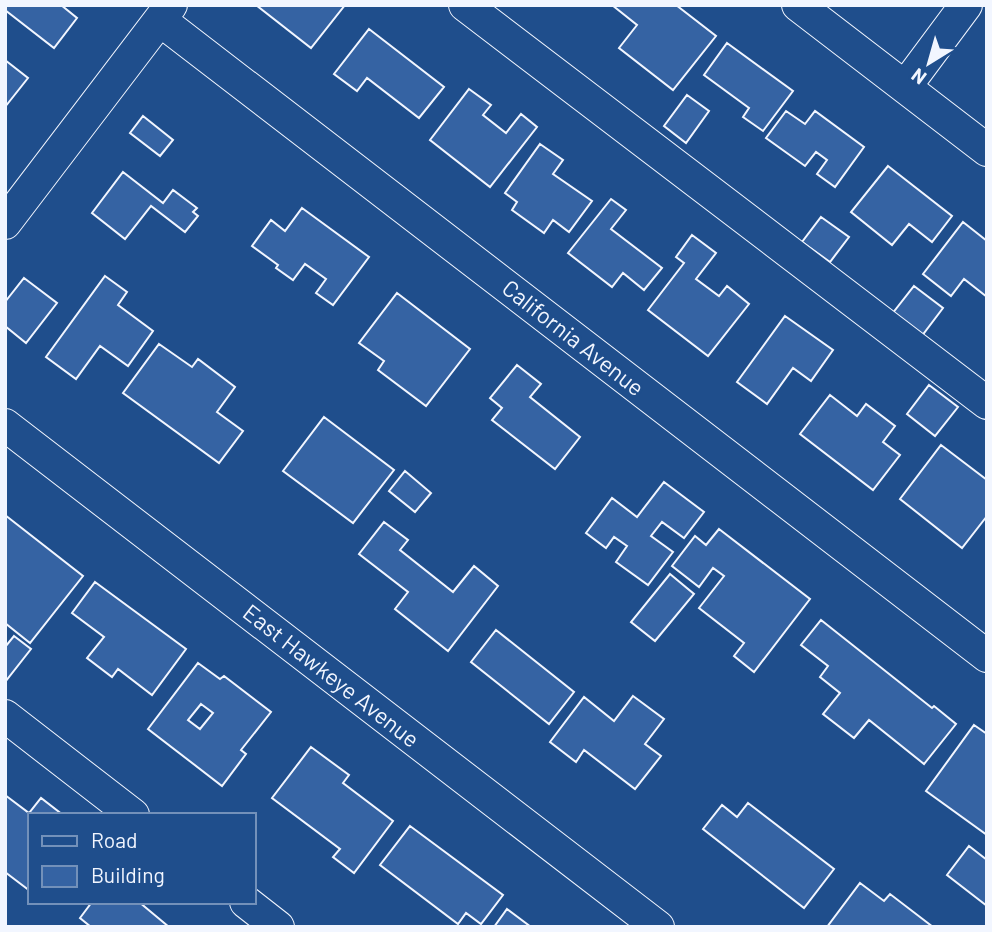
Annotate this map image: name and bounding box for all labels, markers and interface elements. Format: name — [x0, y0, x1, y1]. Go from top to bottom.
north arrow — [894, 28, 964, 98]
text: N — [906, 64, 930, 90]
street label: California Avenue — [497, 273, 650, 401]
street label: East Hawkeye Avenue — [238, 598, 425, 753]
legend — [28, 813, 256, 904]
text: Road — [91, 827, 137, 852]
text: Building — [91, 862, 165, 887]

